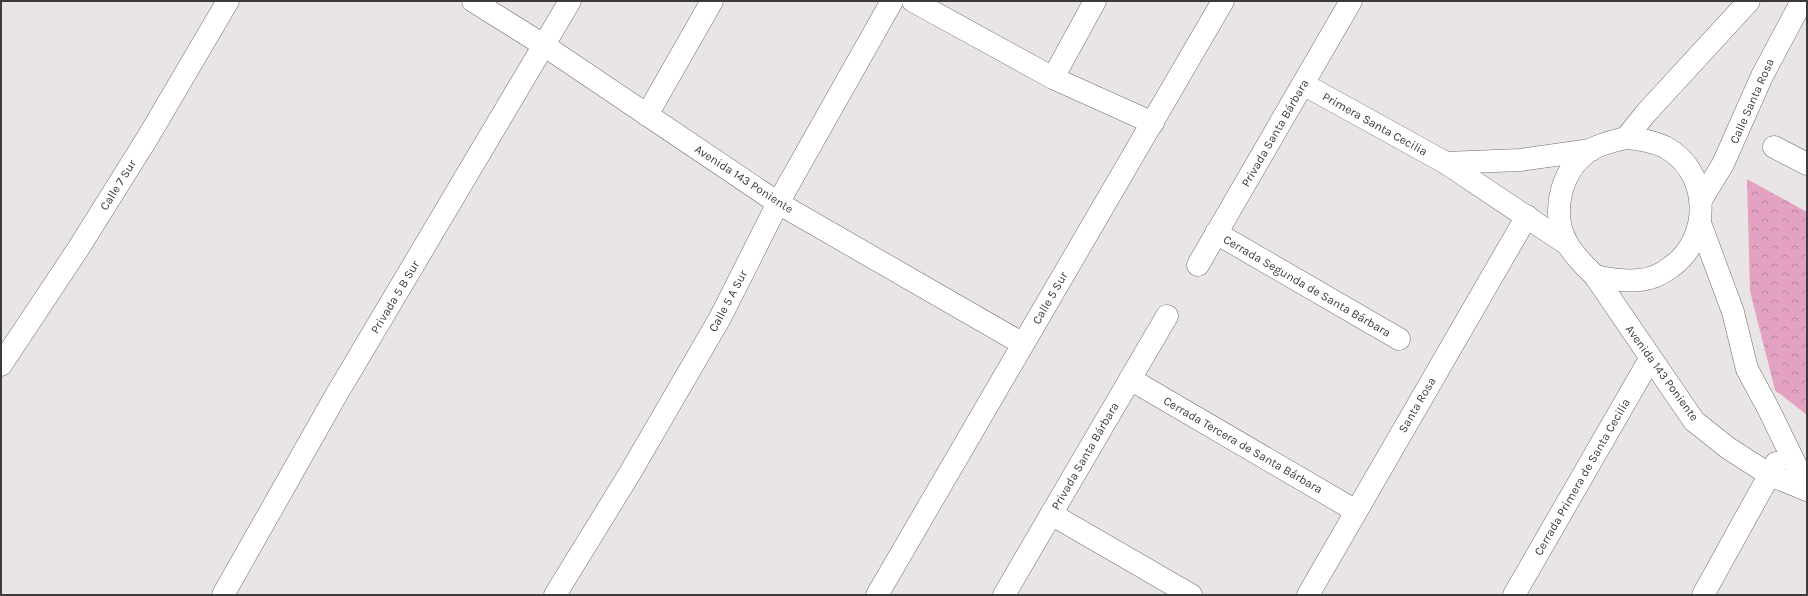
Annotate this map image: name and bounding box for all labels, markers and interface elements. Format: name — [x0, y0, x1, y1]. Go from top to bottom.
street label: Calle Santa Rosa — [1727, 56, 1777, 146]
street label: Privada Santa Bárbara — [1238, 77, 1312, 189]
street label: Primera Santa Cecilia — [1320, 89, 1430, 159]
street label: Avenida 143 Poniente — [692, 142, 796, 216]
street label: Calle 7 Sur — [97, 157, 139, 213]
street label: Cerrada Segunda de Santa Bárbara — [1221, 232, 1393, 340]
street label: Privada 5 B Sur — [368, 257, 423, 336]
street label: Calle 5 A Sur — [706, 267, 750, 334]
street label: Calle 5 Sur — [1029, 269, 1071, 327]
street label: Avenida 143 Poniente — [1623, 322, 1701, 424]
street label: Santa Rosa — [1395, 375, 1439, 435]
street label: Cerrada Tercera de Santa Bárbara — [1161, 394, 1325, 496]
street label: Cerrada Primera de Santa Cecilia — [1531, 396, 1633, 558]
street label: Privada Santa Bárbara — [1048, 400, 1122, 512]

